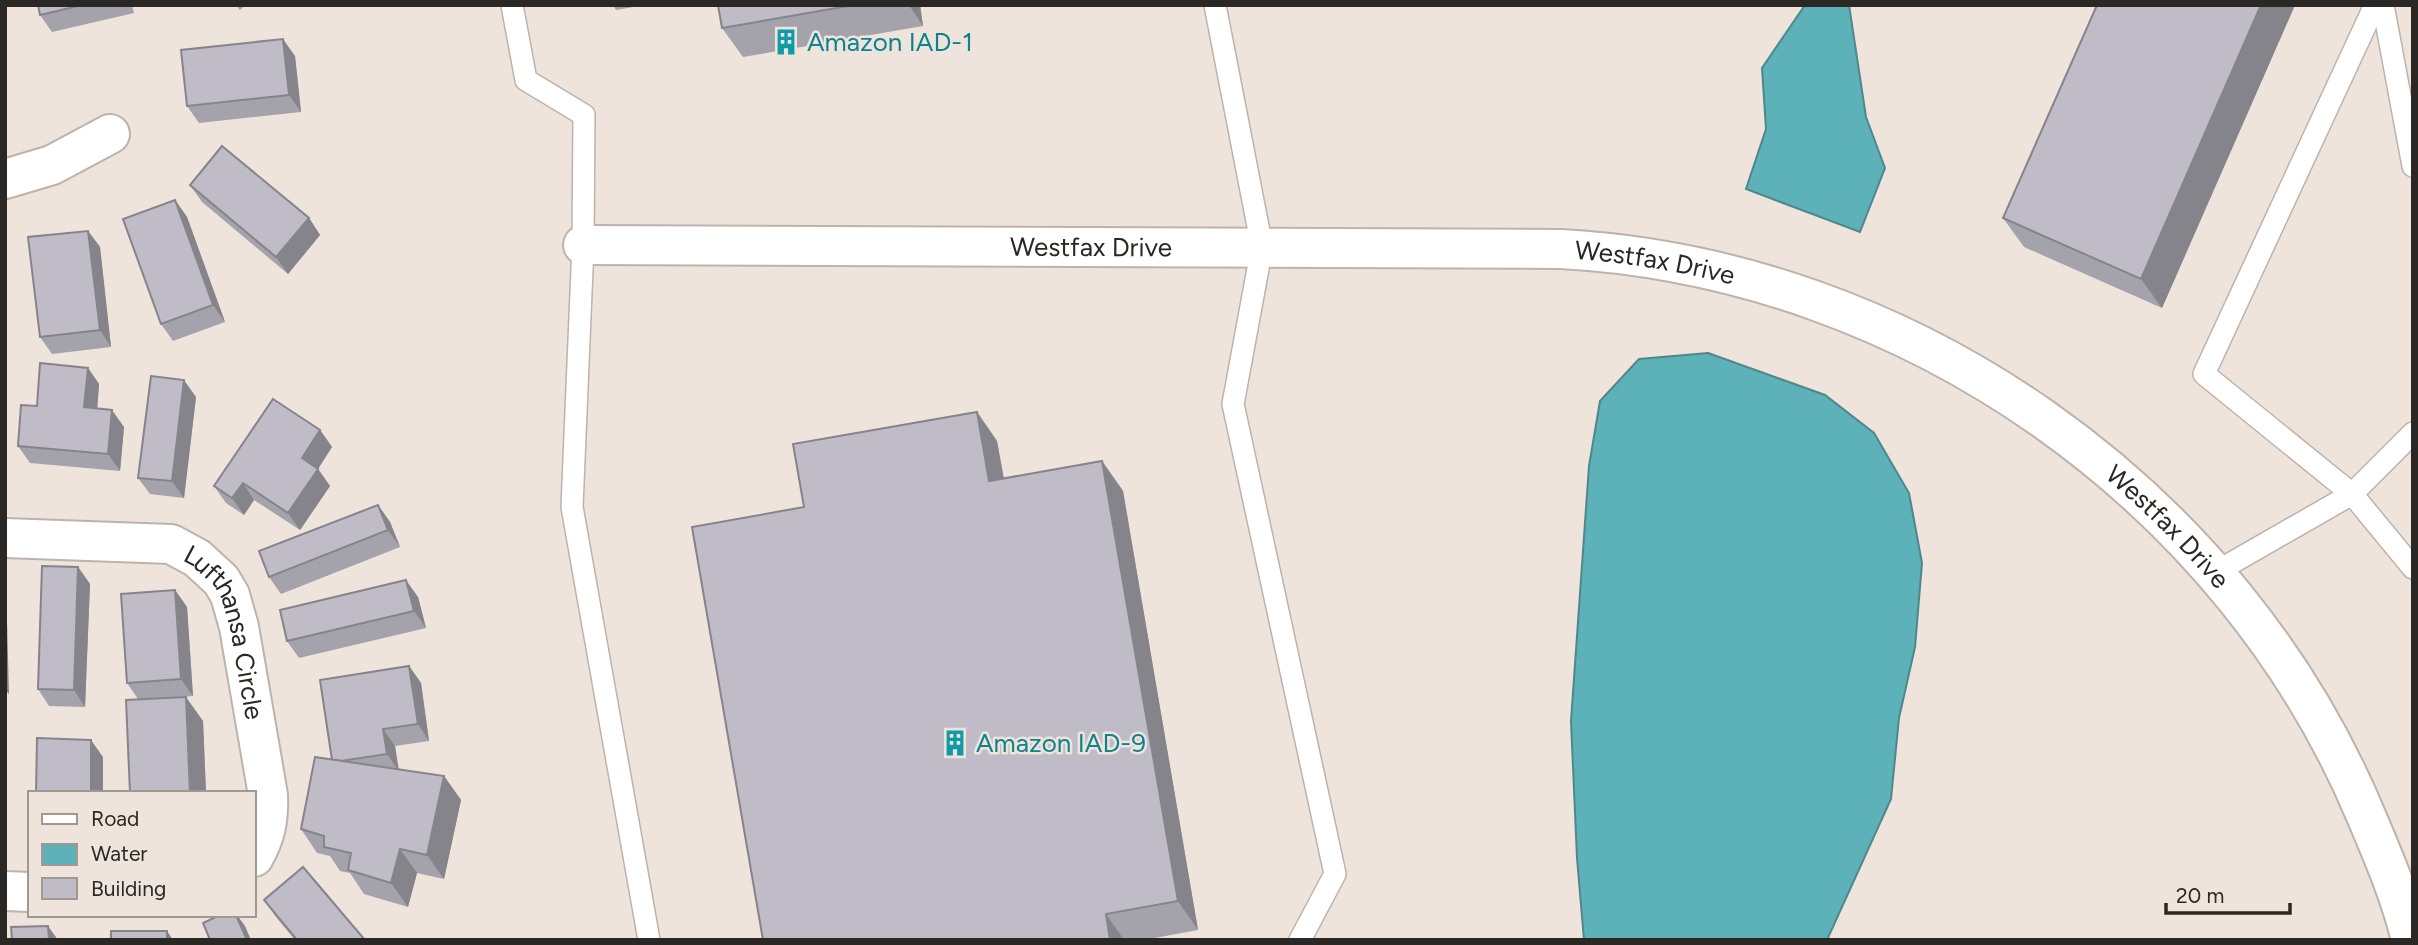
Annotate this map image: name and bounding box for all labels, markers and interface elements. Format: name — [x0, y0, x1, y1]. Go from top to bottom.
place label: Amazon IAD-1 — [807, 26, 973, 58]
building icon: Amazon IAD-1 — [771, 27, 801, 57]
street label: Westfax Drive — [1010, 231, 1172, 263]
street label: Westfax Drive — [1574, 234, 1738, 291]
street label: Westfax Drive — [2100, 458, 2236, 595]
street label: Lufthansa Circle — [179, 538, 271, 722]
place label: Amazon IAD-9 — [976, 727, 1146, 759]
building icon: Amazon IAD-9 — [940, 728, 970, 758]
legend — [28, 791, 256, 917]
text: Road — [91, 806, 139, 831]
text: Water — [91, 841, 147, 866]
scale bar — [2166, 872, 2290, 916]
text: Building — [91, 876, 166, 901]
text: 20 m — [2176, 883, 2224, 908]

